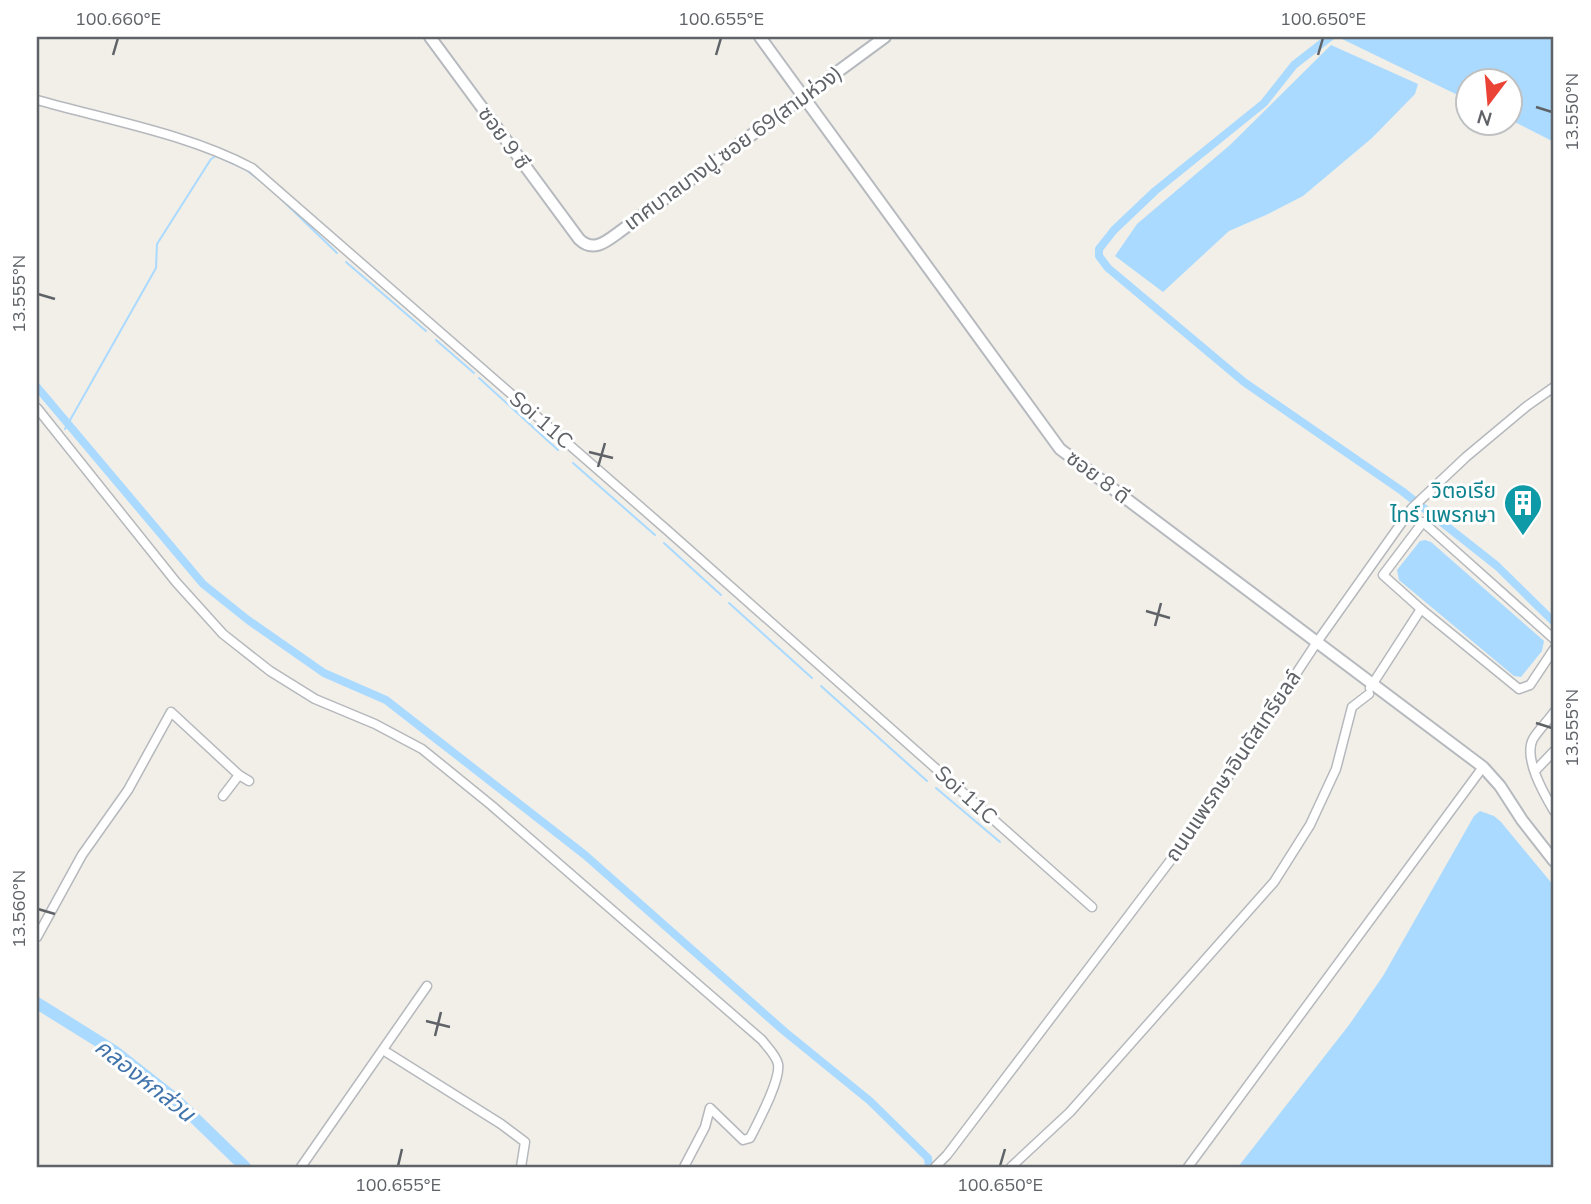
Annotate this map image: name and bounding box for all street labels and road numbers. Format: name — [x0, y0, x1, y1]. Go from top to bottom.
street label: เทศบาลบางปู ซอย 69(สามห่วง) — [618, 59, 847, 236]
street label: ซอย 9 ซี — [473, 101, 536, 174]
street label: Soi 11C — [505, 385, 579, 454]
street label: ซอย 8 ดี — [1062, 444, 1135, 508]
street label: ถนนแพรกษาอินดัสเทรียลล์ — [1159, 665, 1306, 866]
street label: Soi 11C — [930, 759, 1003, 829]

